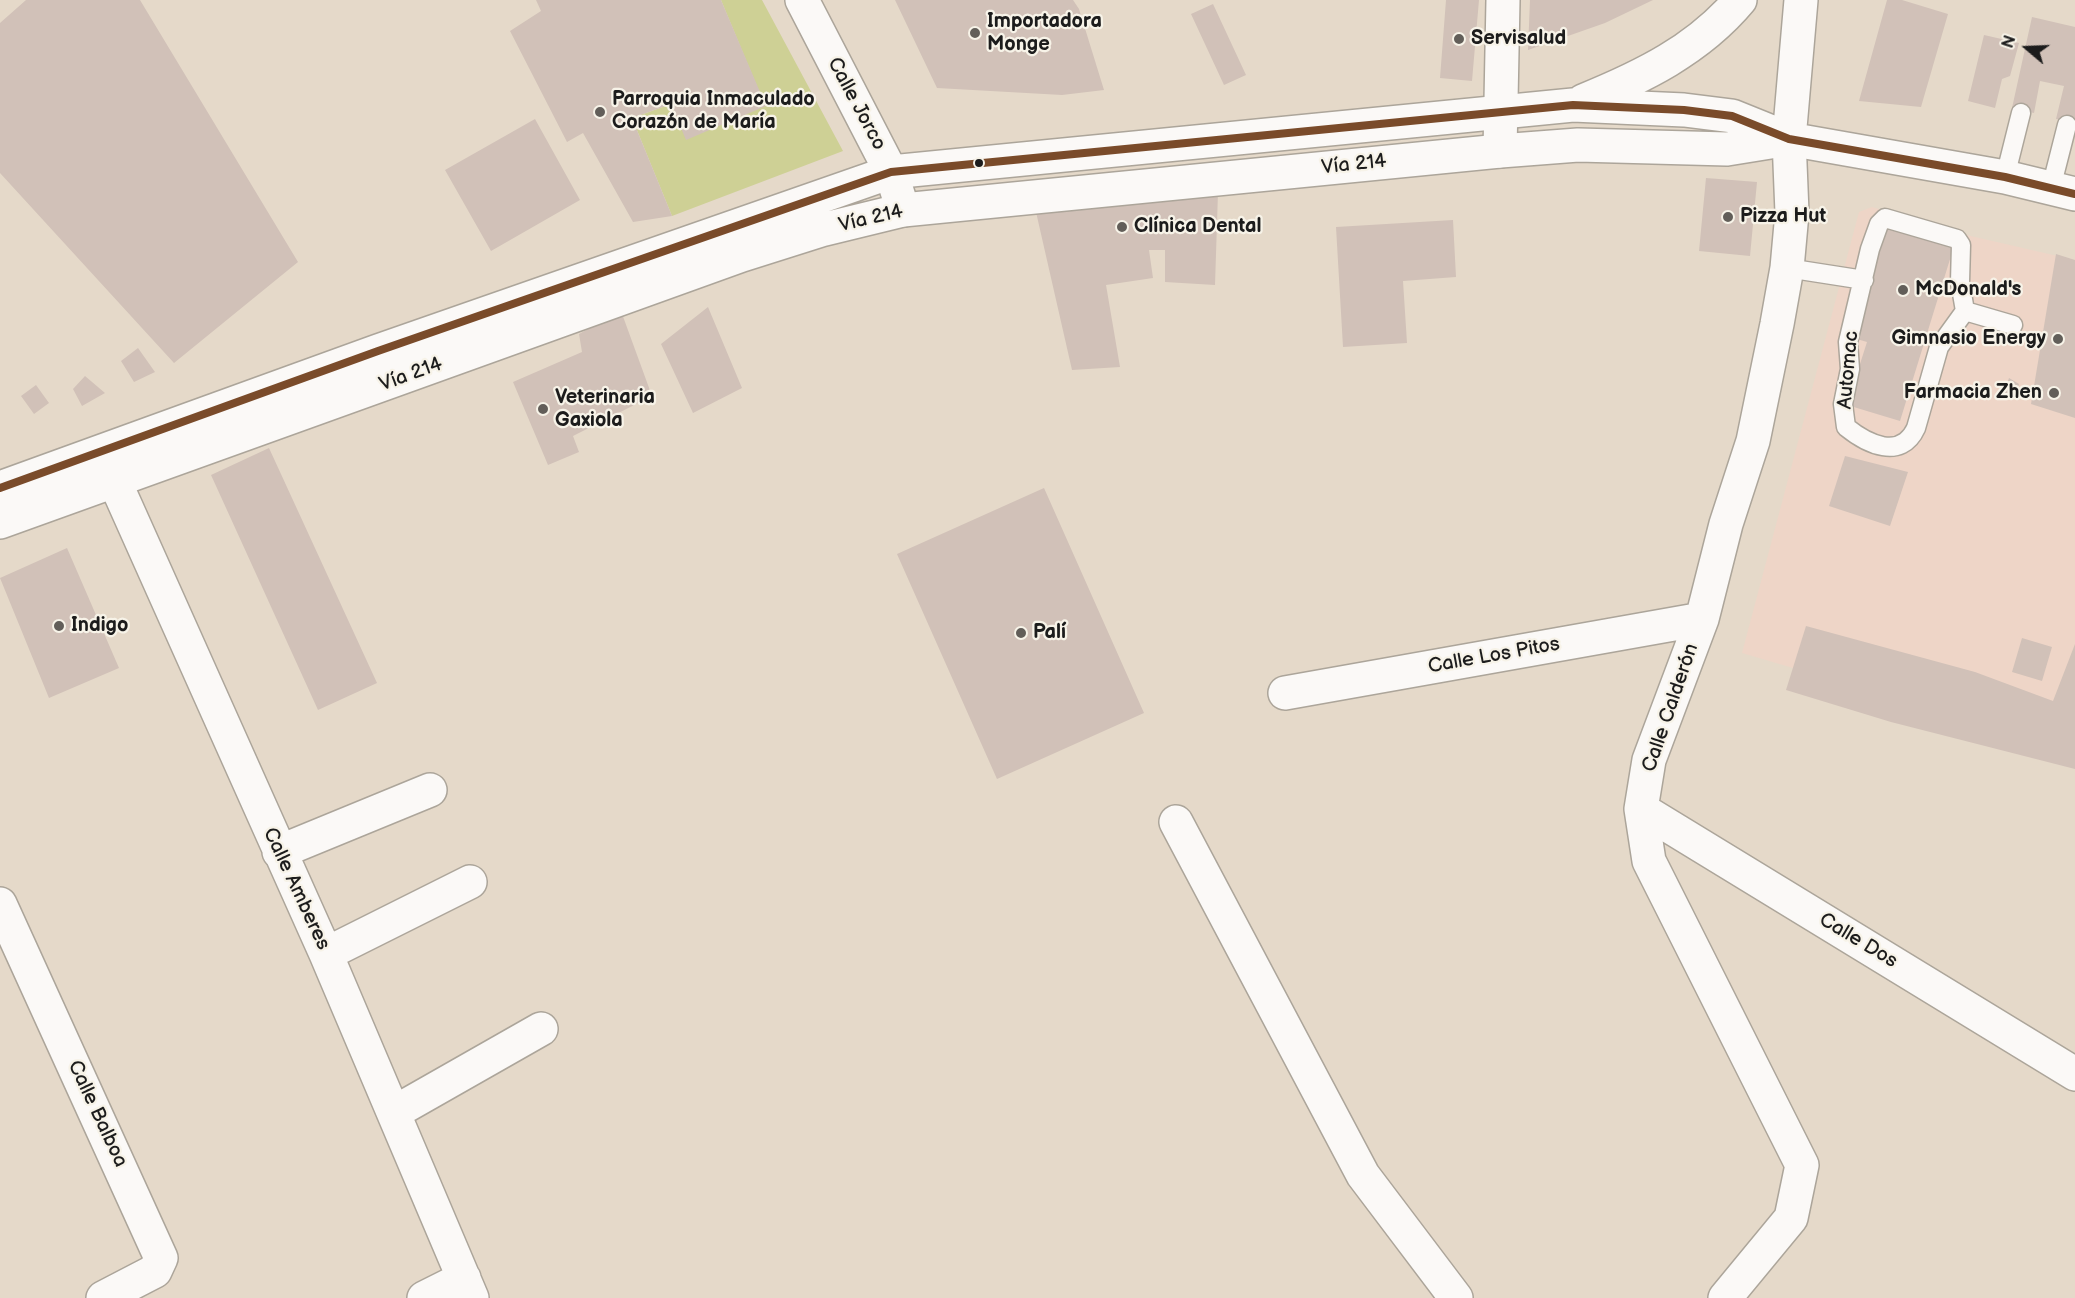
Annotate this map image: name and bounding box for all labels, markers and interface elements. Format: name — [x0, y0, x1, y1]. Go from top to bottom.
place label: Importadora Monge — [987, 10, 1102, 57]
north arrow — [1997, 18, 2057, 78]
marker: Importadora Monge — [968, 26, 982, 40]
place label: Servisalud — [1471, 27, 1566, 51]
marker: Servisalud — [1452, 32, 1466, 46]
text: N — [1999, 33, 2020, 51]
street label: Calle Jorco — [822, 53, 890, 155]
place label: Parroquia Inmaculado Corazón de María — [612, 88, 815, 135]
marker: Parroquia Inmaculado Corazón de María — [593, 105, 607, 119]
street label: Vía 214 — [1320, 150, 1388, 180]
unlabelled marker — [973, 157, 985, 169]
street label: Vía 214 — [837, 200, 905, 238]
place label: Pizza Hut — [1740, 205, 1826, 229]
marker: Pizza Hut — [1721, 210, 1735, 224]
place label: Clínica Dental — [1134, 215, 1261, 239]
marker: Clínica Dental — [1115, 220, 1129, 234]
place label: McDonald's — [1915, 278, 2021, 302]
marker: McDonald's — [1896, 283, 1910, 297]
place label: Gimnasio Energy — [1892, 327, 2046, 351]
street label: Automac — [1834, 330, 1864, 410]
marker: Gimnasio Energy — [2051, 332, 2065, 346]
street label: Vía 214 — [376, 353, 446, 397]
place label: Farmacia Zhen — [1904, 381, 2042, 405]
place label: Veterinaria Gaxiola — [555, 386, 655, 433]
marker: Farmacia Zhen — [2047, 386, 2061, 400]
marker: Veterinaria Gaxiola — [536, 402, 550, 416]
place label: Indigo — [71, 614, 128, 638]
marker: Indigo — [52, 619, 66, 633]
place label: Palí — [1033, 621, 1066, 645]
marker: Palí — [1014, 626, 1028, 640]
street label: Calle Los Pitos — [1426, 633, 1562, 679]
street label: Calle Calderón — [1638, 641, 1704, 775]
street label: Calle Amberes — [257, 824, 335, 954]
street label: Calle Dos — [1814, 908, 1902, 974]
street label: Calle Balboa — [62, 1057, 132, 1171]

